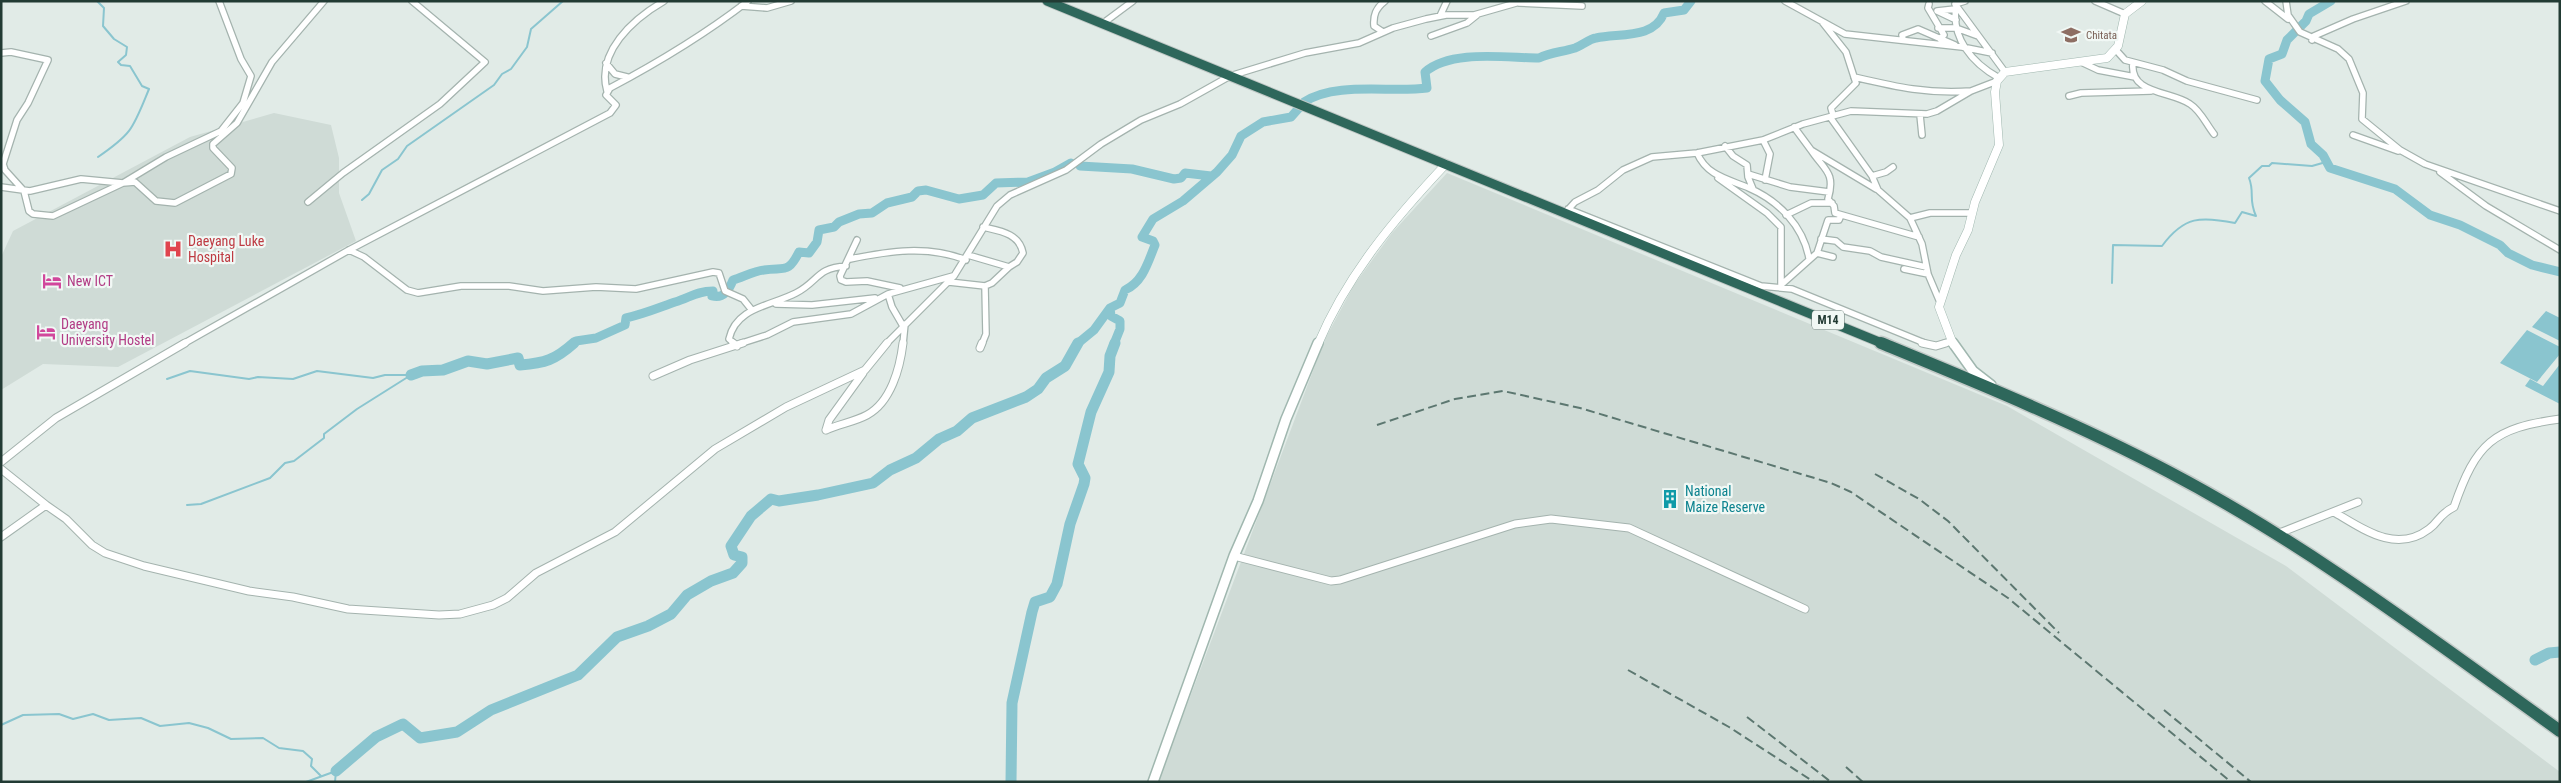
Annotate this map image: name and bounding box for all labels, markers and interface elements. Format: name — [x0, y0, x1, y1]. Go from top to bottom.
school or university icon: Chitata — [2060, 24, 2082, 46]
place label: Chitata — [2086, 29, 2117, 42]
place label: Daeyang Luke Hospital — [188, 233, 265, 265]
hospital icon: Daeyang Luke Hospital — [162, 238, 184, 260]
hotel icon: New ICT — [41, 270, 63, 292]
place label: New ICT — [67, 273, 113, 289]
road number: M14 — [1812, 310, 1844, 330]
place label: Daeyang University Hostel — [61, 316, 154, 348]
hotel icon: Daeyang University Hostel — [35, 321, 57, 343]
place label: National Maize Reserve — [1685, 483, 1766, 515]
building icon: National Maize Reserve — [1659, 488, 1681, 510]

